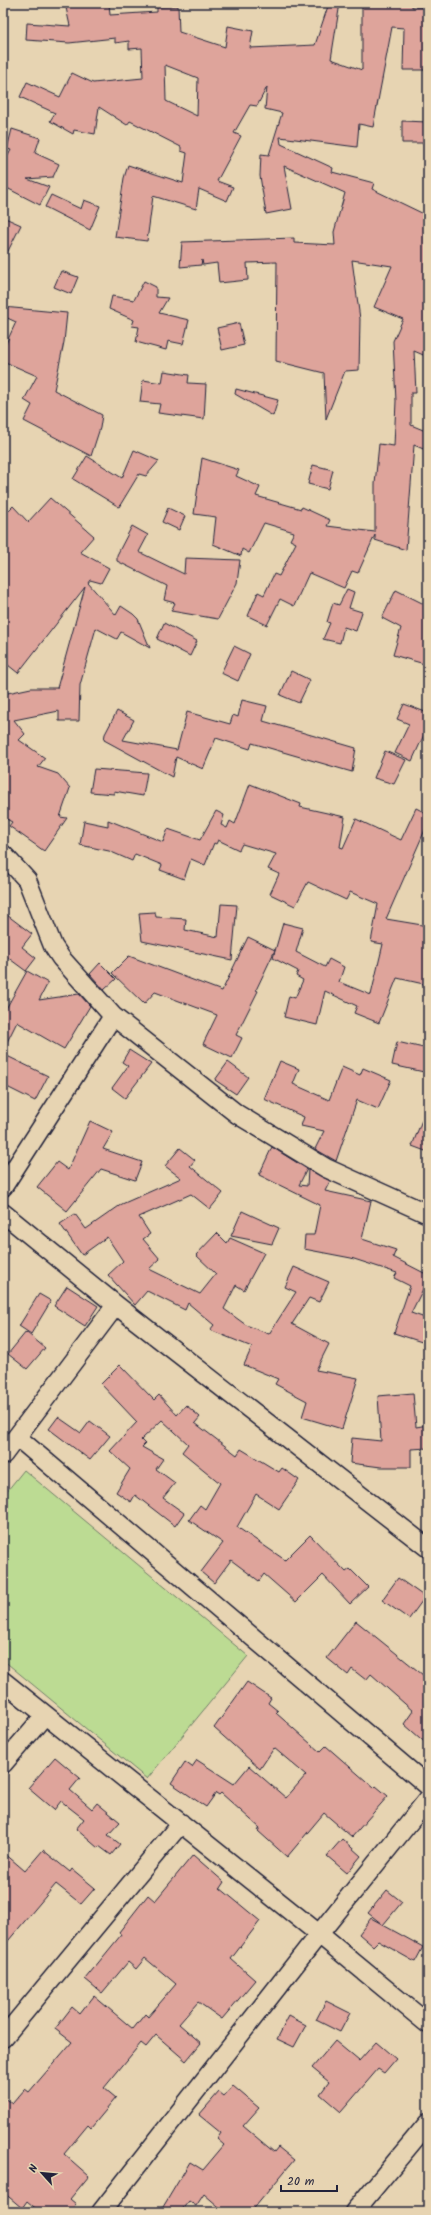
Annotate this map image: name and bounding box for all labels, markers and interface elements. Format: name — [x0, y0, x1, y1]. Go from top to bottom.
north arrow — [22, 2153, 62, 2193]
text: N — [24, 2162, 44, 2176]
scale bar — [281, 2167, 337, 2193]
text: 20 m — [287, 2172, 315, 2191]

